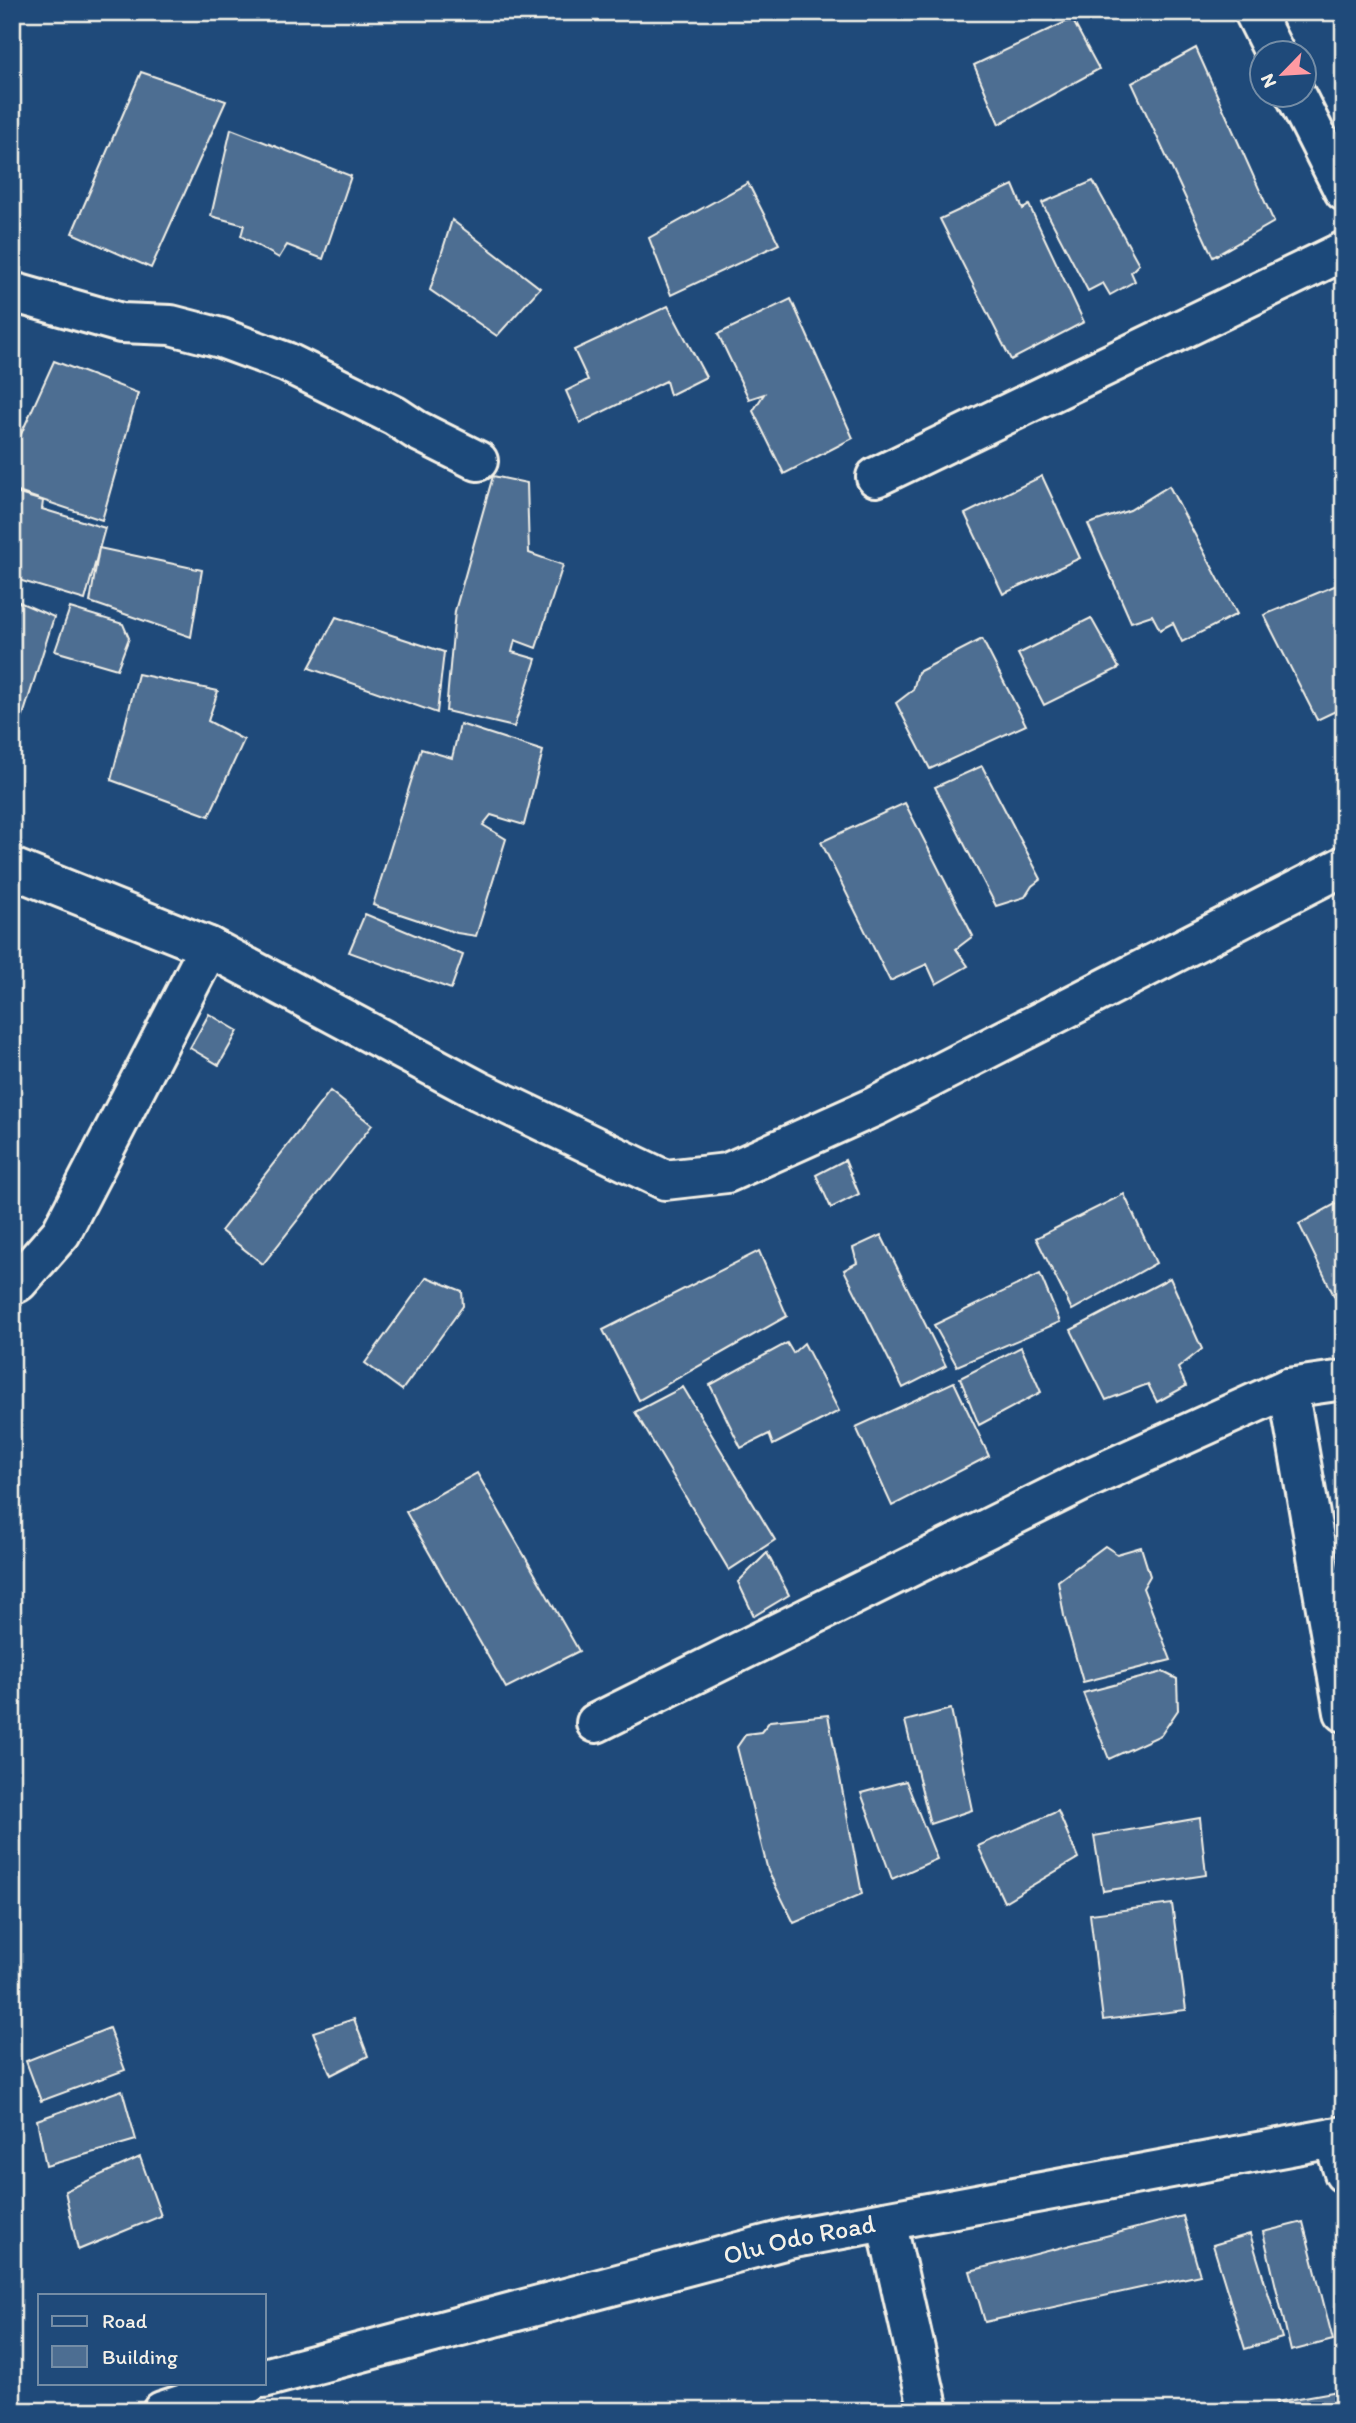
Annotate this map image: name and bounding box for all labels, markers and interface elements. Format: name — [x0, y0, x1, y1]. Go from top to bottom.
north arrow — [1248, 38, 1318, 108]
text: N — [1255, 70, 1281, 92]
street label: Olu Odo Road — [720, 2207, 878, 2272]
legend — [38, 2294, 266, 2384]
text: Road — [102, 2308, 148, 2333]
text: Building — [102, 2344, 178, 2369]

